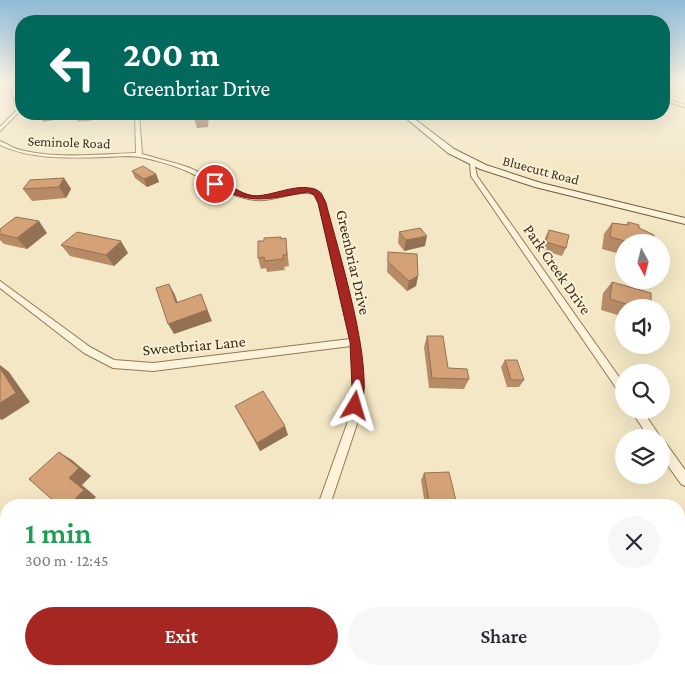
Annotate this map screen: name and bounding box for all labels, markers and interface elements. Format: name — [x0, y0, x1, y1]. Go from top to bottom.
icon: left — [40, 35, 105, 100]
text: 200 m — [123, 35, 220, 74]
text: Greenbriar Drive — [123, 76, 270, 101]
street label: Seminole Road — [27, 133, 111, 151]
street label: Bluecutt Road — [501, 152, 582, 188]
pin — [194, 163, 236, 205]
icon: arrive — [201, 170, 229, 198]
street label: Greenbriar Drive — [333, 208, 374, 316]
street label: Park Creek Drive — [520, 221, 595, 317]
north arrow — [615, 234, 670, 289]
map controls — [615, 234, 670, 484]
button: sound — [615, 299, 670, 354]
street label: Sweetbriar Lane — [142, 333, 246, 358]
button: search — [615, 364, 670, 419]
position arrow — [328, 379, 380, 431]
button: layers — [615, 429, 670, 484]
text: 1 min — [25, 516, 92, 549]
button: close — [608, 516, 660, 568]
text: 300 m · 12:45 — [25, 552, 109, 569]
button: Exit — [25, 607, 338, 665]
button: Share — [348, 607, 660, 665]

